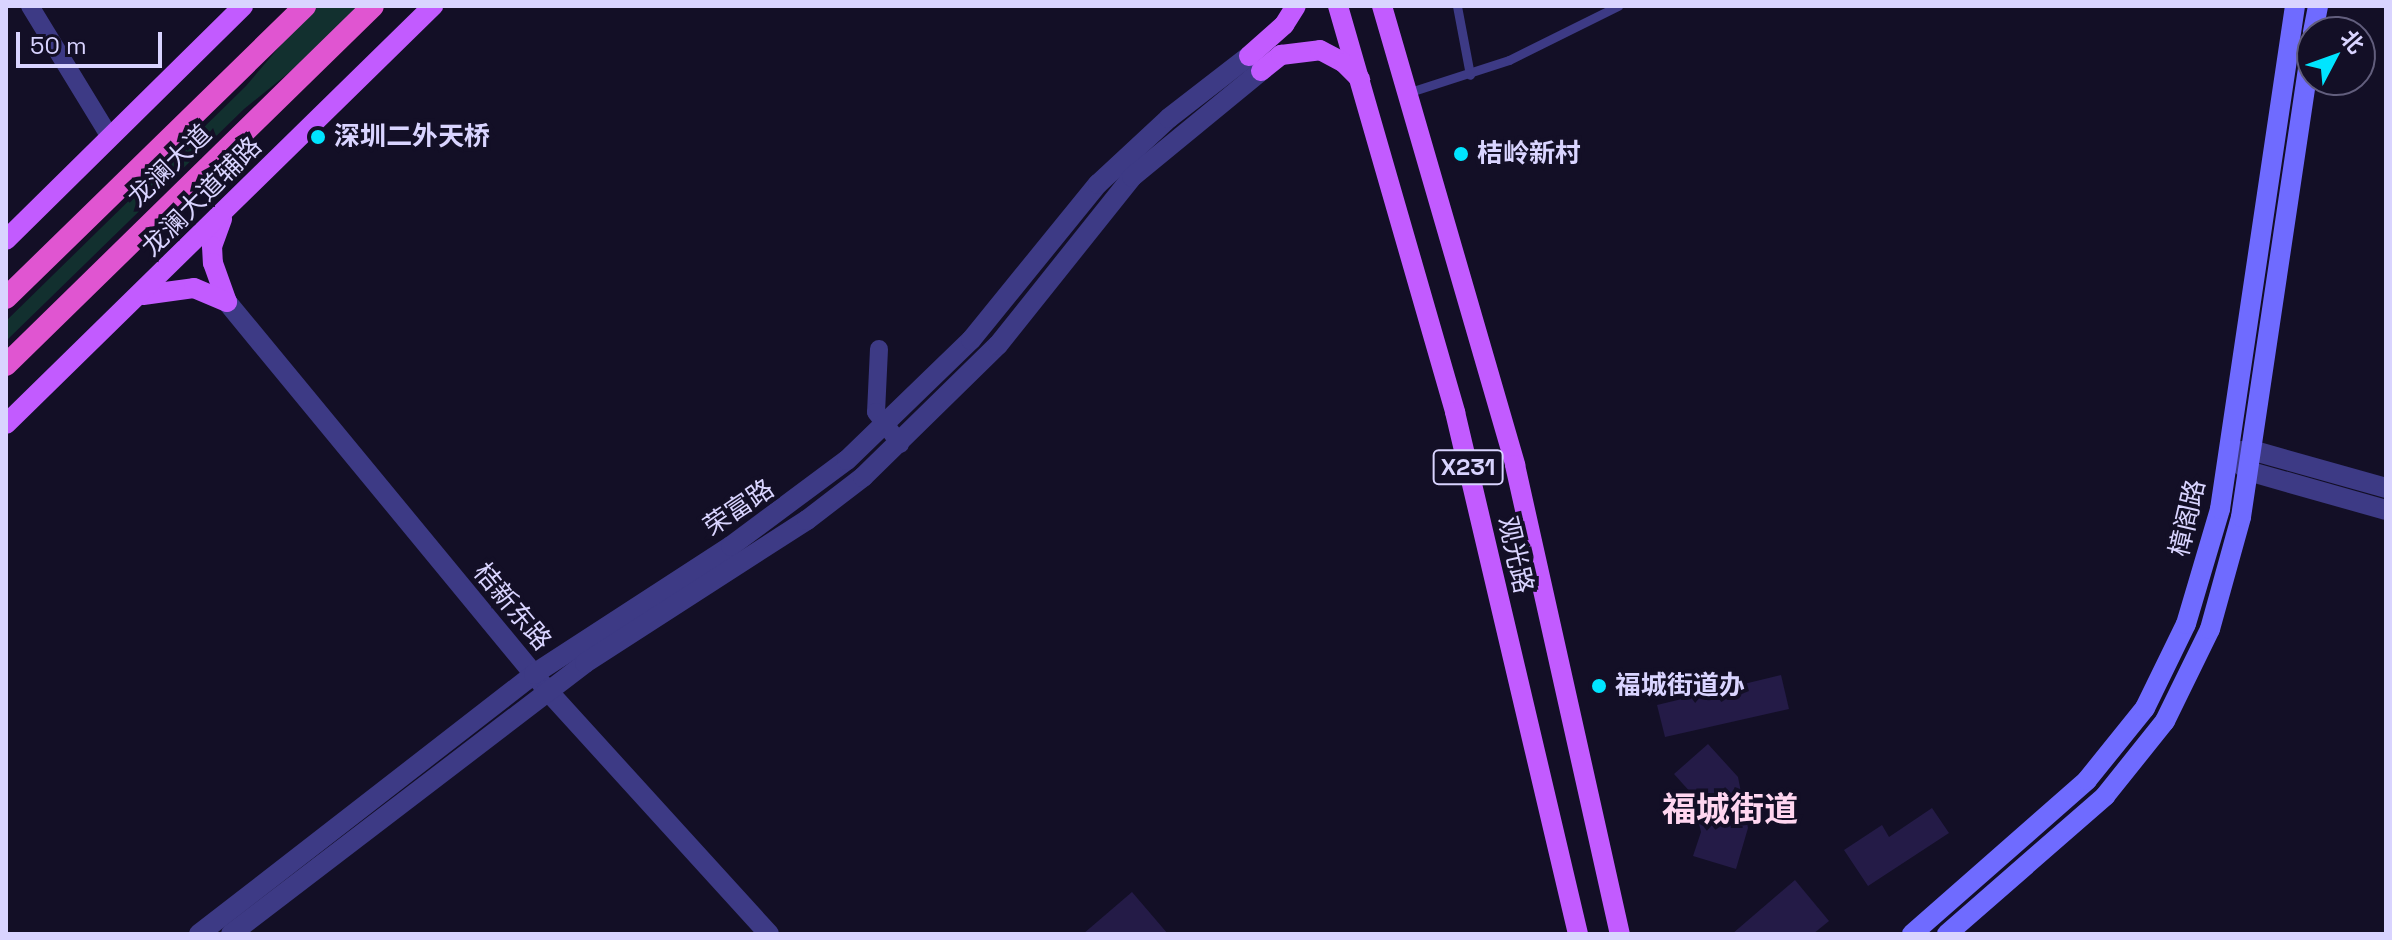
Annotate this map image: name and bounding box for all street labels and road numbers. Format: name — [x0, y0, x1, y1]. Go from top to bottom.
street label: 龙澜大道 — [122, 119, 218, 213]
street label: 龙澜大道辅路 — [136, 131, 268, 263]
road number: X231 — [1432, 447, 1504, 487]
street label: 荣富路 — [698, 473, 780, 543]
street label: 樟阁路 — [2164, 476, 2212, 560]
street label: 观光路 — [1491, 513, 1539, 597]
street label: 桔新东路 — [467, 557, 557, 657]

